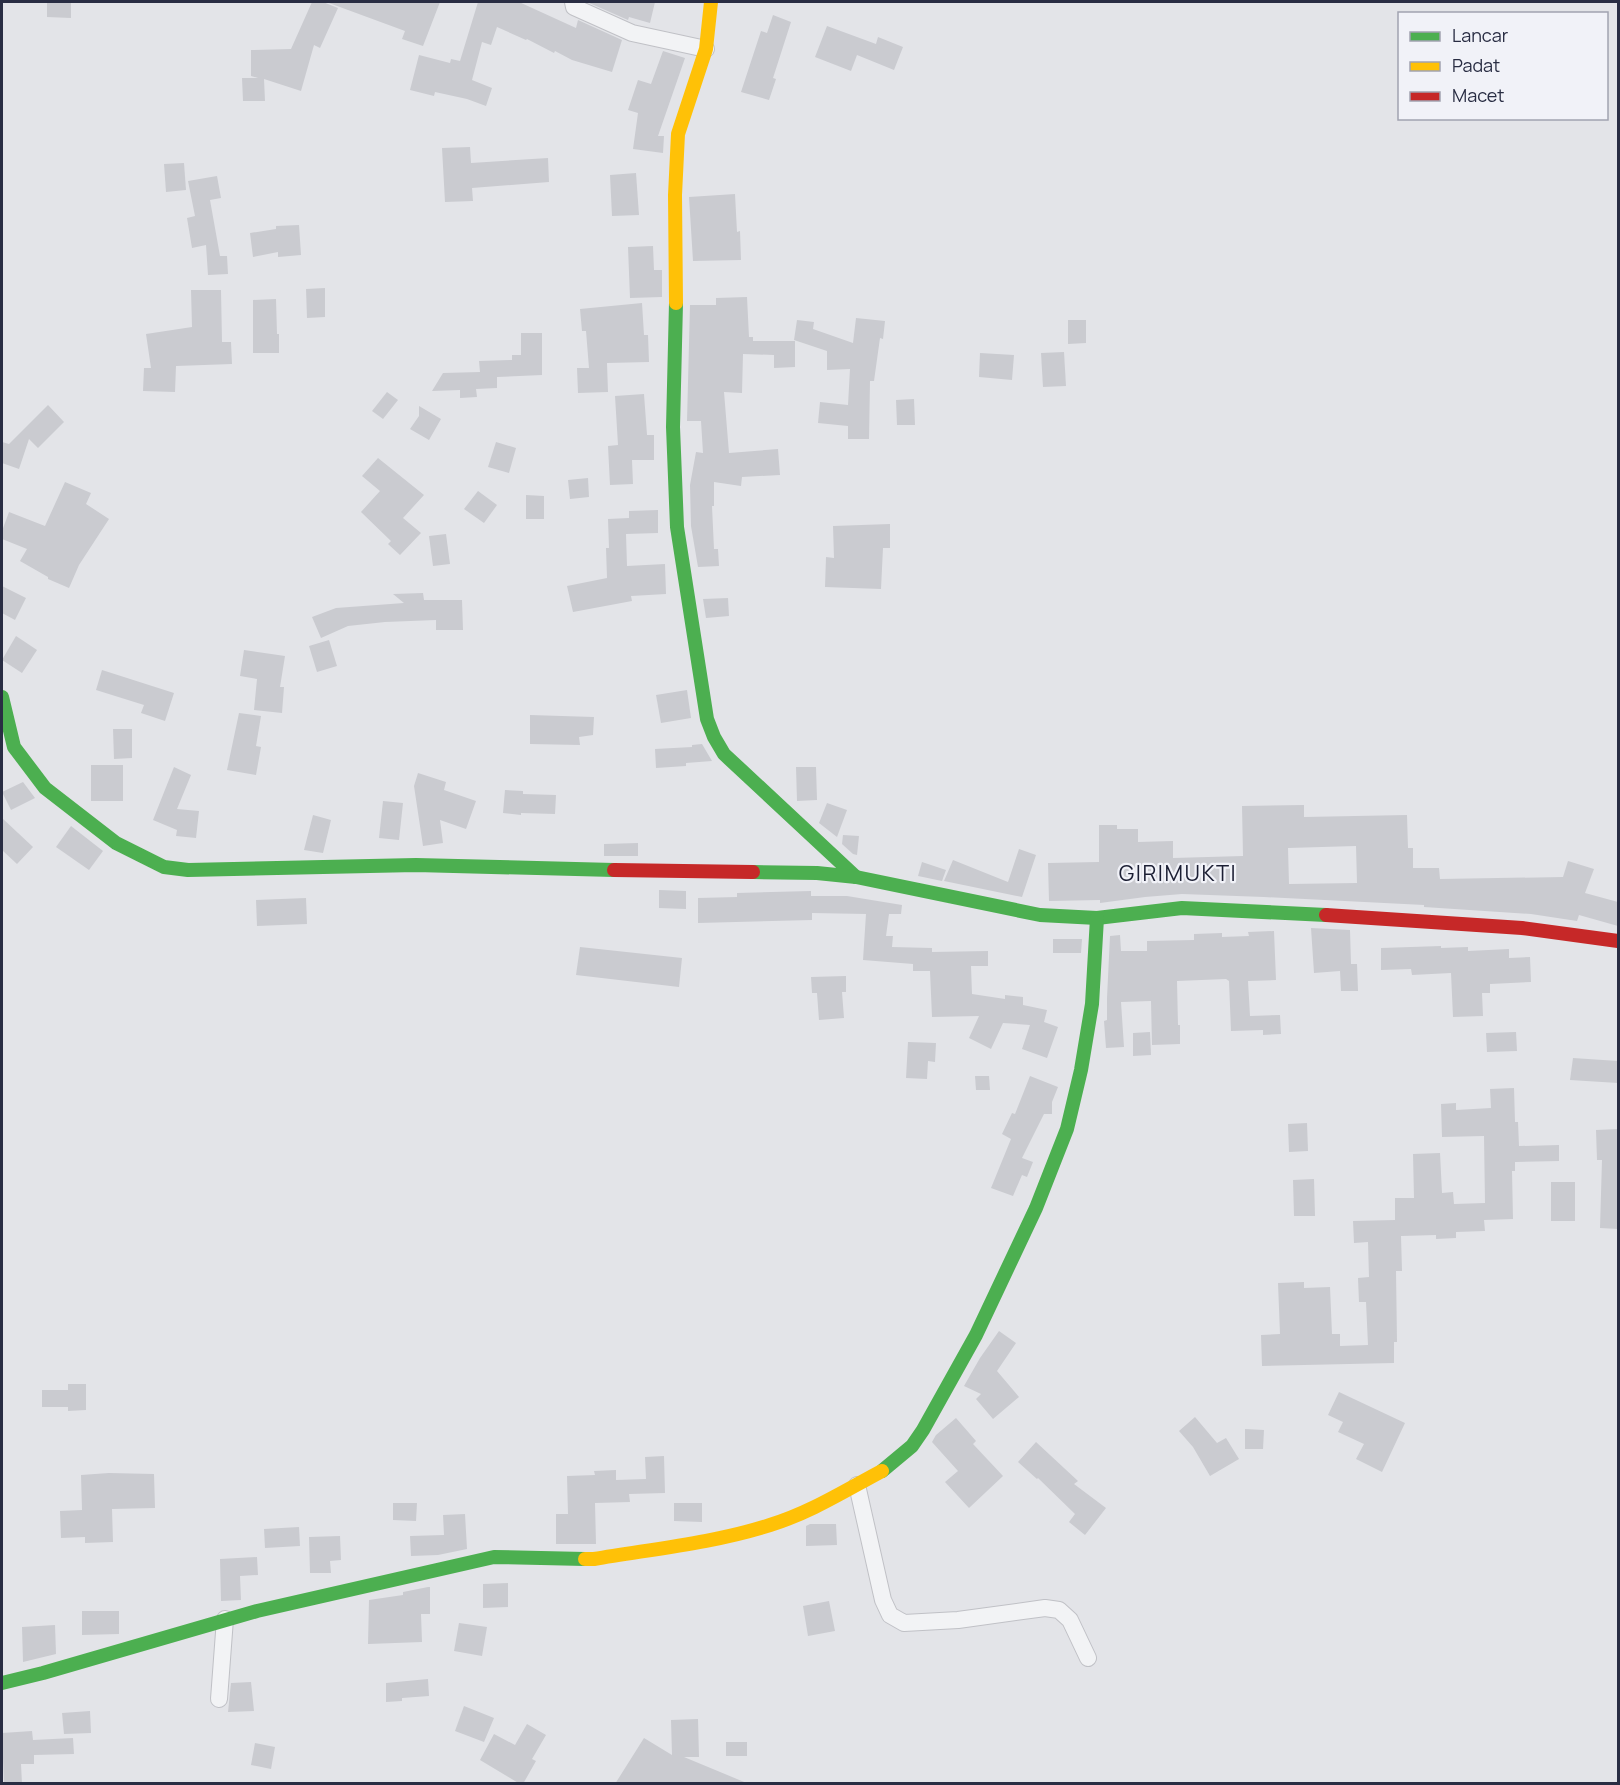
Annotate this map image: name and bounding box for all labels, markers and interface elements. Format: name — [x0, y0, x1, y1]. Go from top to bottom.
legend — [1398, 12, 1608, 120]
text: Lancar — [1452, 23, 1509, 47]
text: Padat — [1452, 53, 1500, 77]
text: Macet — [1452, 83, 1505, 107]
district label: GIRIMUKTI — [1119, 858, 1237, 888]

